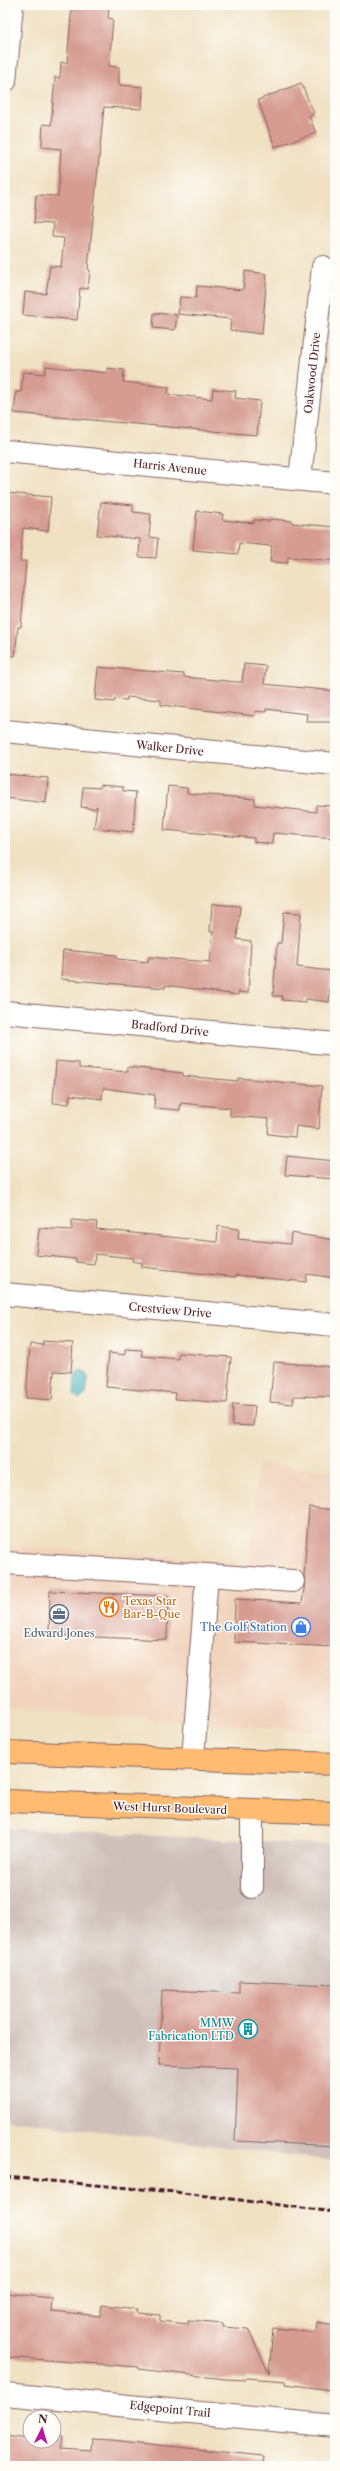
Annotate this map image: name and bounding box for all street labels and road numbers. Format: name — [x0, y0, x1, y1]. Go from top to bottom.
street label: Oakwood Drive — [301, 332, 323, 414]
street label: Harris Avenue — [132, 456, 208, 478]
street label: Walker Drive — [134, 737, 205, 759]
street label: Bradford Drive — [130, 1017, 210, 1039]
street label: Crestview Drive — [128, 1299, 212, 1321]
street label: West Hurst Boulevard — [112, 1799, 228, 1817]
street label: Edgepoint Trail — [129, 2398, 212, 2420]

